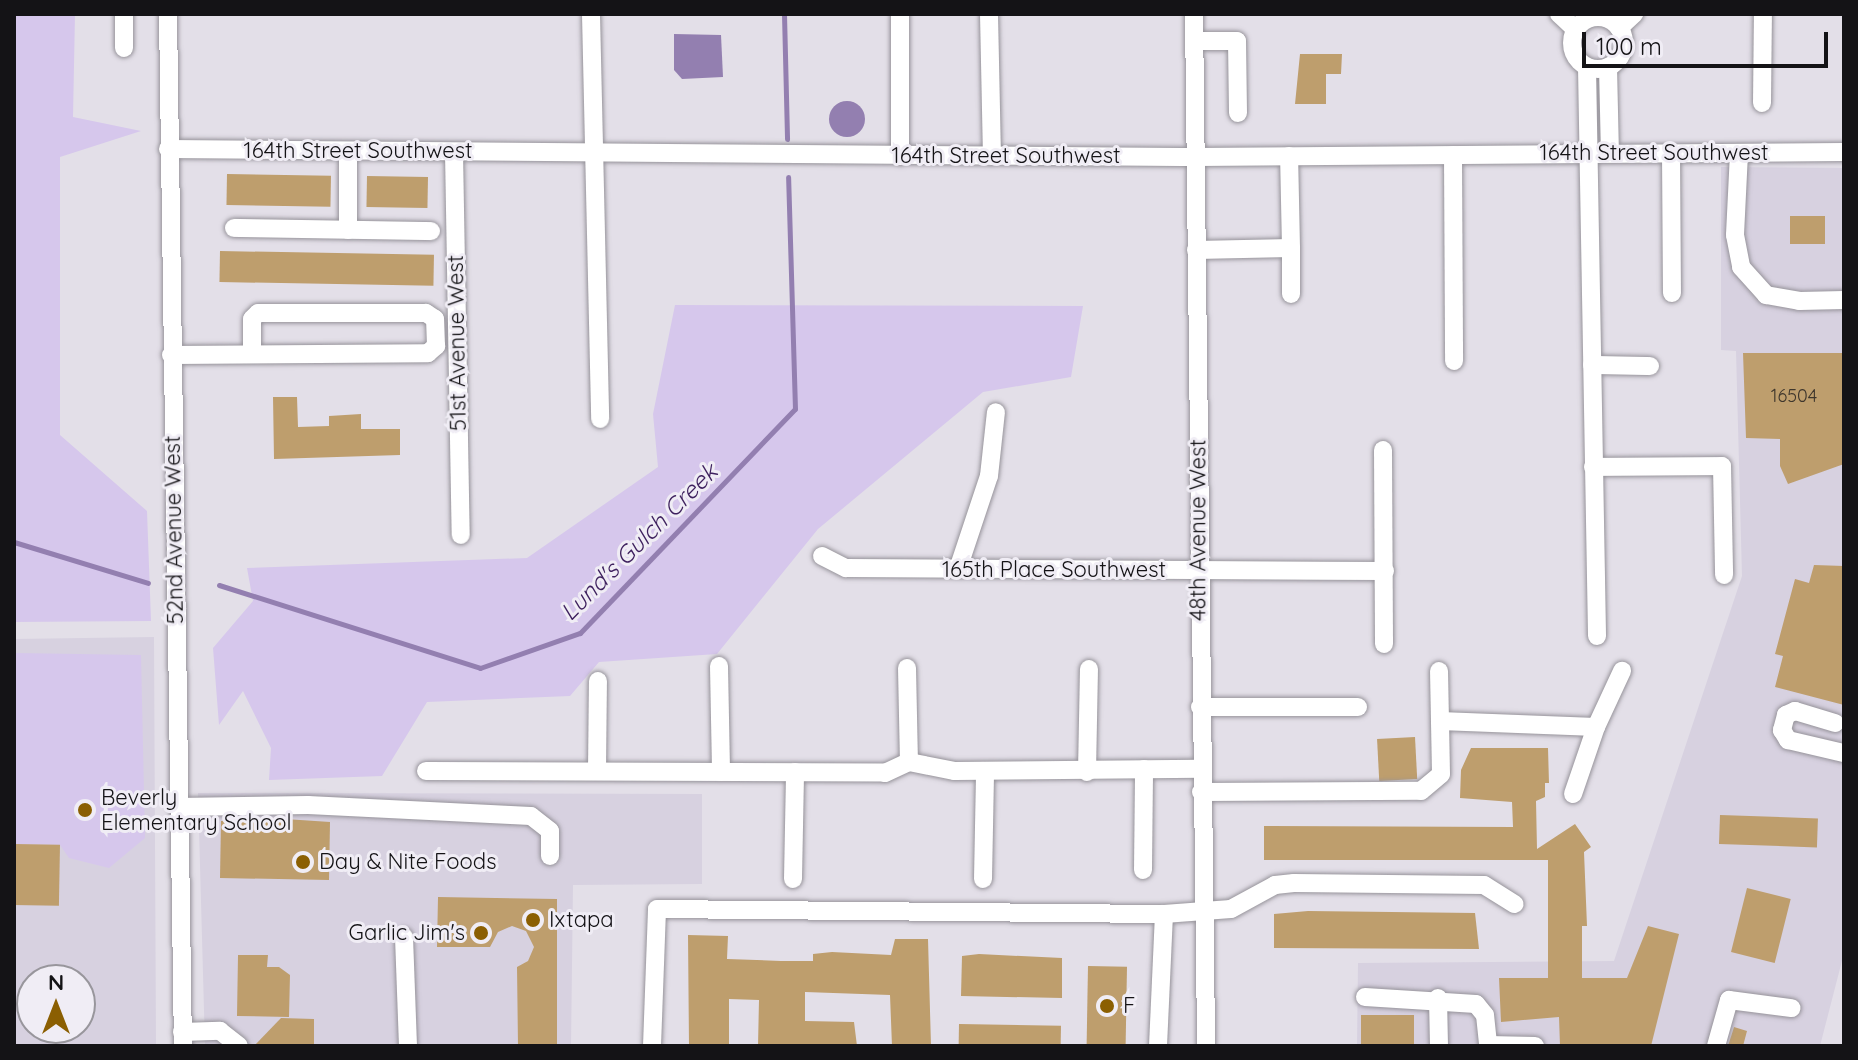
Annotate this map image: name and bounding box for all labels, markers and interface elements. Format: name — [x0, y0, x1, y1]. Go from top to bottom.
scale bar — [1586, 16, 1832, 66]
text: 100 m — [1596, 31, 1662, 61]
street label: 164th Street Southwest — [244, 138, 472, 164]
street label: 164th Street Southwest — [1540, 140, 1768, 166]
street label: 164th Street Southwest — [892, 143, 1120, 169]
street label: 51st Avenue West — [442, 255, 472, 431]
house number: 16504 — [1771, 385, 1817, 407]
street label: 52nd Avenue West — [159, 435, 189, 625]
street label: 48th Avenue West — [1185, 439, 1211, 621]
water label: Lund's Gulch Creek — [555, 458, 723, 626]
street label: 165th Place Southwest — [942, 557, 1166, 583]
place label: Beverly Elementary School — [101, 784, 292, 836]
marker: Beverly Elementary School — [76, 801, 94, 819]
place label: Day & Nite Foods — [319, 849, 496, 875]
marker: Day & Nite Foods — [294, 853, 312, 871]
place label: Ixtapa — [549, 907, 614, 933]
marker: Ixtapa — [524, 911, 542, 929]
place label: Garlic Jim's — [349, 920, 465, 946]
marker: Garlic Jim's — [472, 924, 490, 942]
north arrow — [16, 964, 96, 1044]
text: N — [48, 968, 64, 996]
place label: F — [1123, 993, 1135, 1019]
marker: F — [1098, 997, 1116, 1015]

